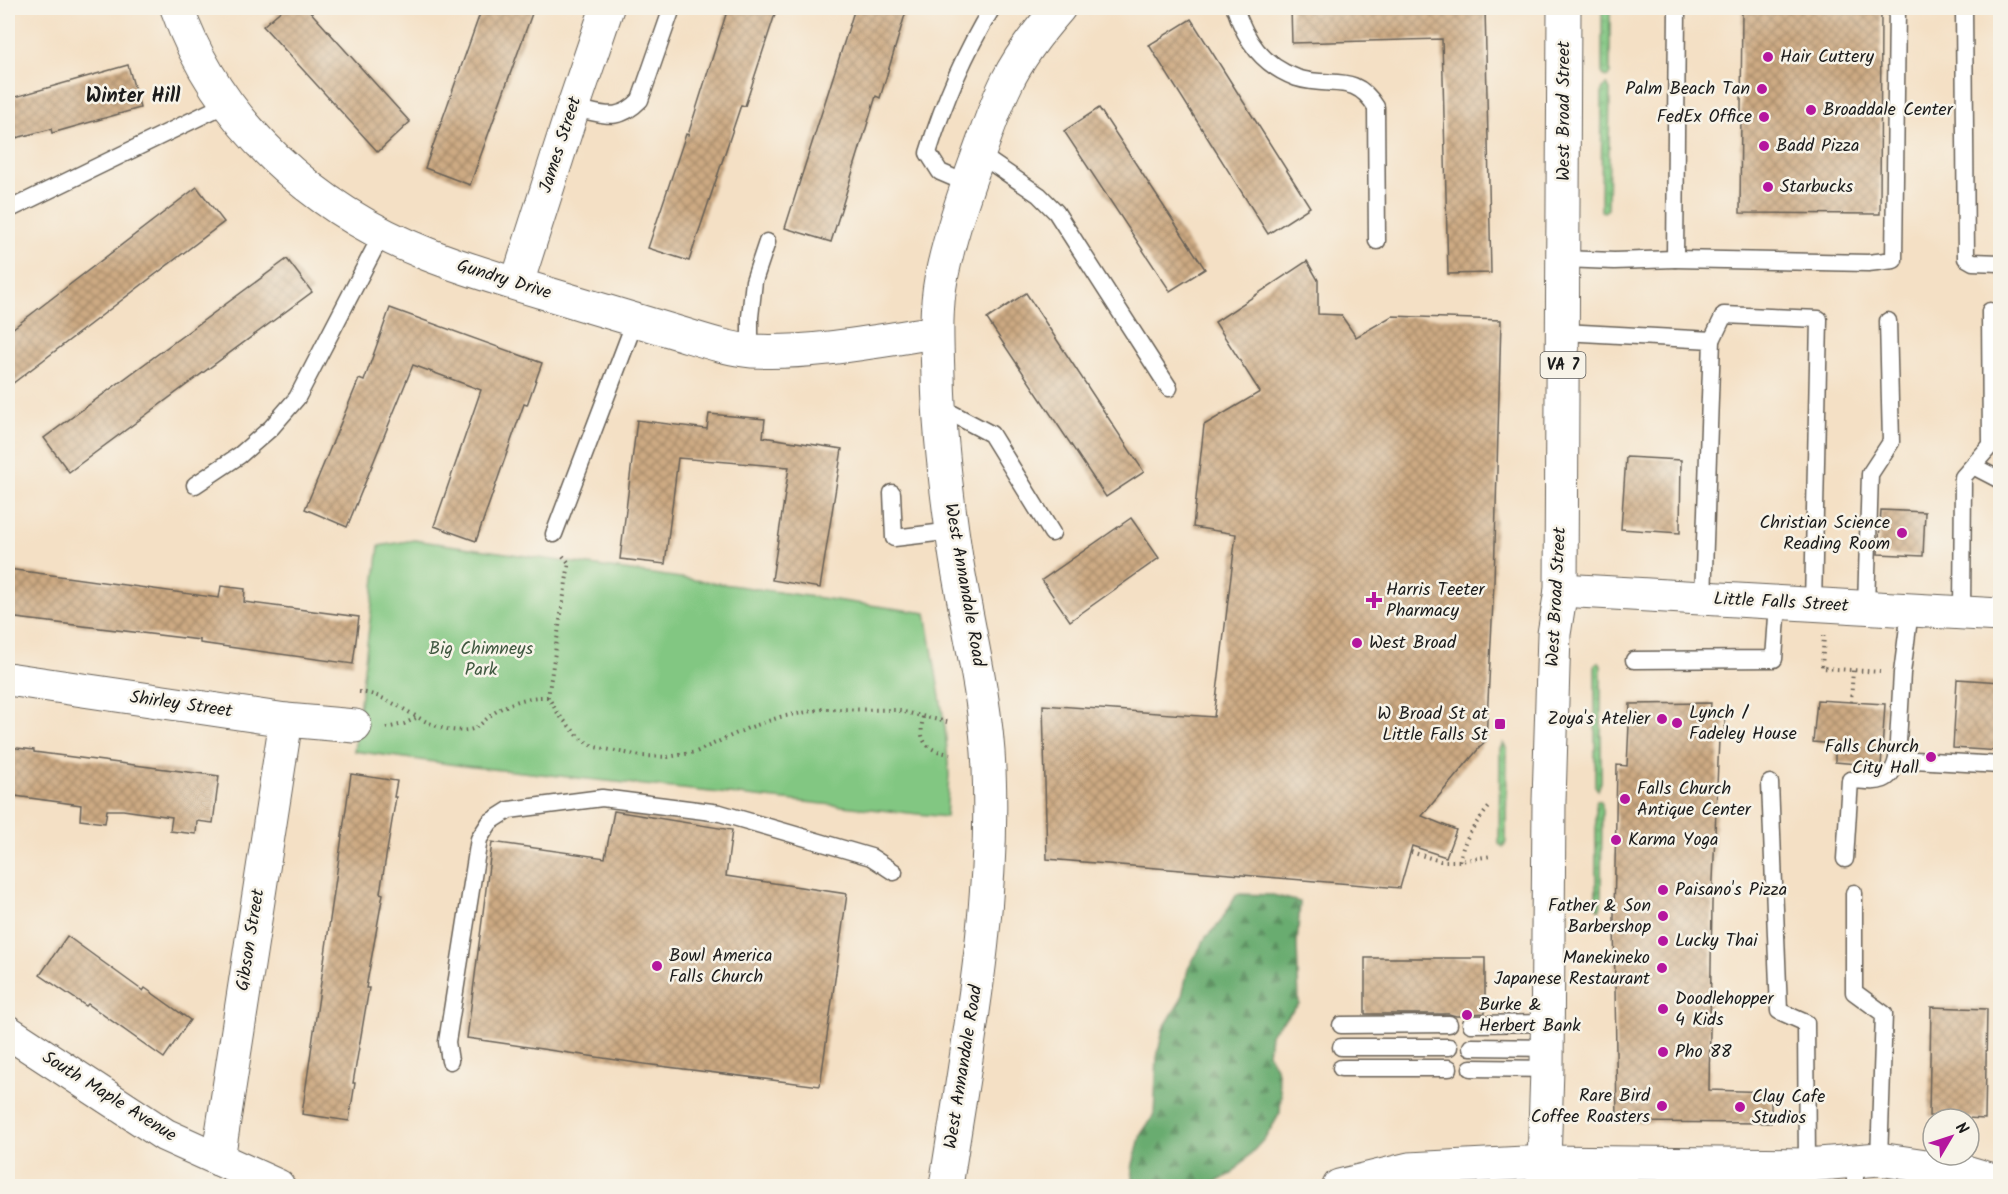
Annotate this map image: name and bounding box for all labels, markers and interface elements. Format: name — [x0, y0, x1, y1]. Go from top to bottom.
street label: West Broad Street — [1550, 40, 1579, 181]
place label: Hair Cuttery — [1780, 43, 1874, 72]
marker: Hair Cuttery — [1761, 50, 1775, 64]
place label: Palm Beach Tan — [1625, 75, 1750, 104]
district label: Winter Hill — [86, 81, 181, 113]
marker: Palm Beach Tan — [1755, 82, 1769, 96]
street label: James Street — [532, 92, 591, 197]
place label: Broaddale Center — [1823, 96, 1954, 125]
place label: FedEx Office — [1657, 103, 1752, 132]
marker: Broaddale Center — [1804, 103, 1818, 117]
marker: FedEx Office — [1757, 110, 1771, 124]
place label: Badd Pizza — [1776, 132, 1859, 161]
marker: Badd Pizza — [1757, 139, 1771, 153]
place label: Starbucks — [1780, 173, 1853, 202]
marker: Starbucks — [1761, 180, 1775, 194]
street label: Gundry Drive — [453, 252, 555, 308]
road number: VA 7 — [1540, 352, 1586, 378]
street label: West Annandale Road — [935, 501, 993, 670]
place label: Christian Science Reading Room — [1760, 509, 1890, 559]
street label: West Broad Street — [1539, 525, 1575, 668]
marker: Christian Science Reading Room — [1895, 526, 1909, 540]
place label: Harris Teeter Pharmacy — [1386, 576, 1485, 626]
street label: Little Falls Street — [1713, 585, 1850, 621]
marker: Harris Teeter Pharmacy — [1367, 593, 1381, 607]
place label: West Broad — [1369, 629, 1457, 658]
park label: Big Chimneys Park — [429, 635, 534, 685]
marker: West Broad — [1350, 636, 1364, 650]
street label: Shirley Street — [128, 683, 235, 727]
place label: Lynch / Fadeley House — [1689, 699, 1797, 749]
place label: W Broad St at Little Falls St — [1377, 700, 1489, 750]
place label: Zoya's Atelier — [1548, 705, 1651, 734]
marker: Zoya's Atelier — [1655, 712, 1669, 726]
marker: Lynch / Fadeley House — [1670, 716, 1684, 730]
marker: W Broad St at Little Falls St — [1493, 717, 1507, 731]
place label: Falls Church City Hall — [1825, 733, 1920, 783]
marker: Falls Church City Hall — [1924, 750, 1938, 764]
place label: Falls Church Antique Center — [1637, 775, 1752, 825]
marker: Falls Church Antique Center — [1618, 792, 1632, 806]
place label: Karma Yoga — [1628, 826, 1719, 855]
marker: Karma Yoga — [1609, 833, 1623, 847]
place label: Paisano's Pizza — [1675, 876, 1787, 905]
marker: Paisano's Pizza — [1656, 883, 1670, 897]
street label: Gibson Street — [229, 886, 274, 993]
place label: Father & Son Barbershop — [1548, 892, 1651, 942]
marker: Father & Son Barbershop — [1656, 909, 1670, 923]
place label: Lucky Thai — [1675, 927, 1758, 956]
marker: Lucky Thai — [1656, 934, 1670, 948]
place label: Bowl America Falls Church — [669, 942, 772, 992]
place label: Manekineko Japanese Restaurant — [1494, 944, 1651, 994]
marker: Bowl America Falls Church — [650, 959, 664, 973]
marker: Manekineko Japanese Restaurant — [1655, 961, 1669, 975]
street label: West Annandale Road — [937, 982, 991, 1151]
place label: Doodlehopper 4 Kids — [1675, 985, 1775, 1035]
place label: Burke & Herbert Bank — [1479, 991, 1581, 1041]
marker: Doodlehopper 4 Kids — [1656, 1002, 1670, 1016]
marker: Burke & Herbert Bank — [1460, 1008, 1474, 1022]
place label: Pho 88 — [1675, 1038, 1732, 1067]
street label: South Maple Avenue — [36, 1044, 182, 1150]
marker: Pho 88 — [1656, 1045, 1670, 1059]
place label: Rare Bird Coffee Roasters — [1531, 1082, 1651, 1132]
place label: Clay Cafe Studios — [1752, 1083, 1825, 1133]
marker: Rare Bird Coffee Roasters — [1655, 1099, 1669, 1113]
marker: Clay Cafe Studios — [1733, 1100, 1747, 1114]
north arrow — [1921, 1107, 1981, 1167]
text: N — [1949, 1117, 1974, 1140]

